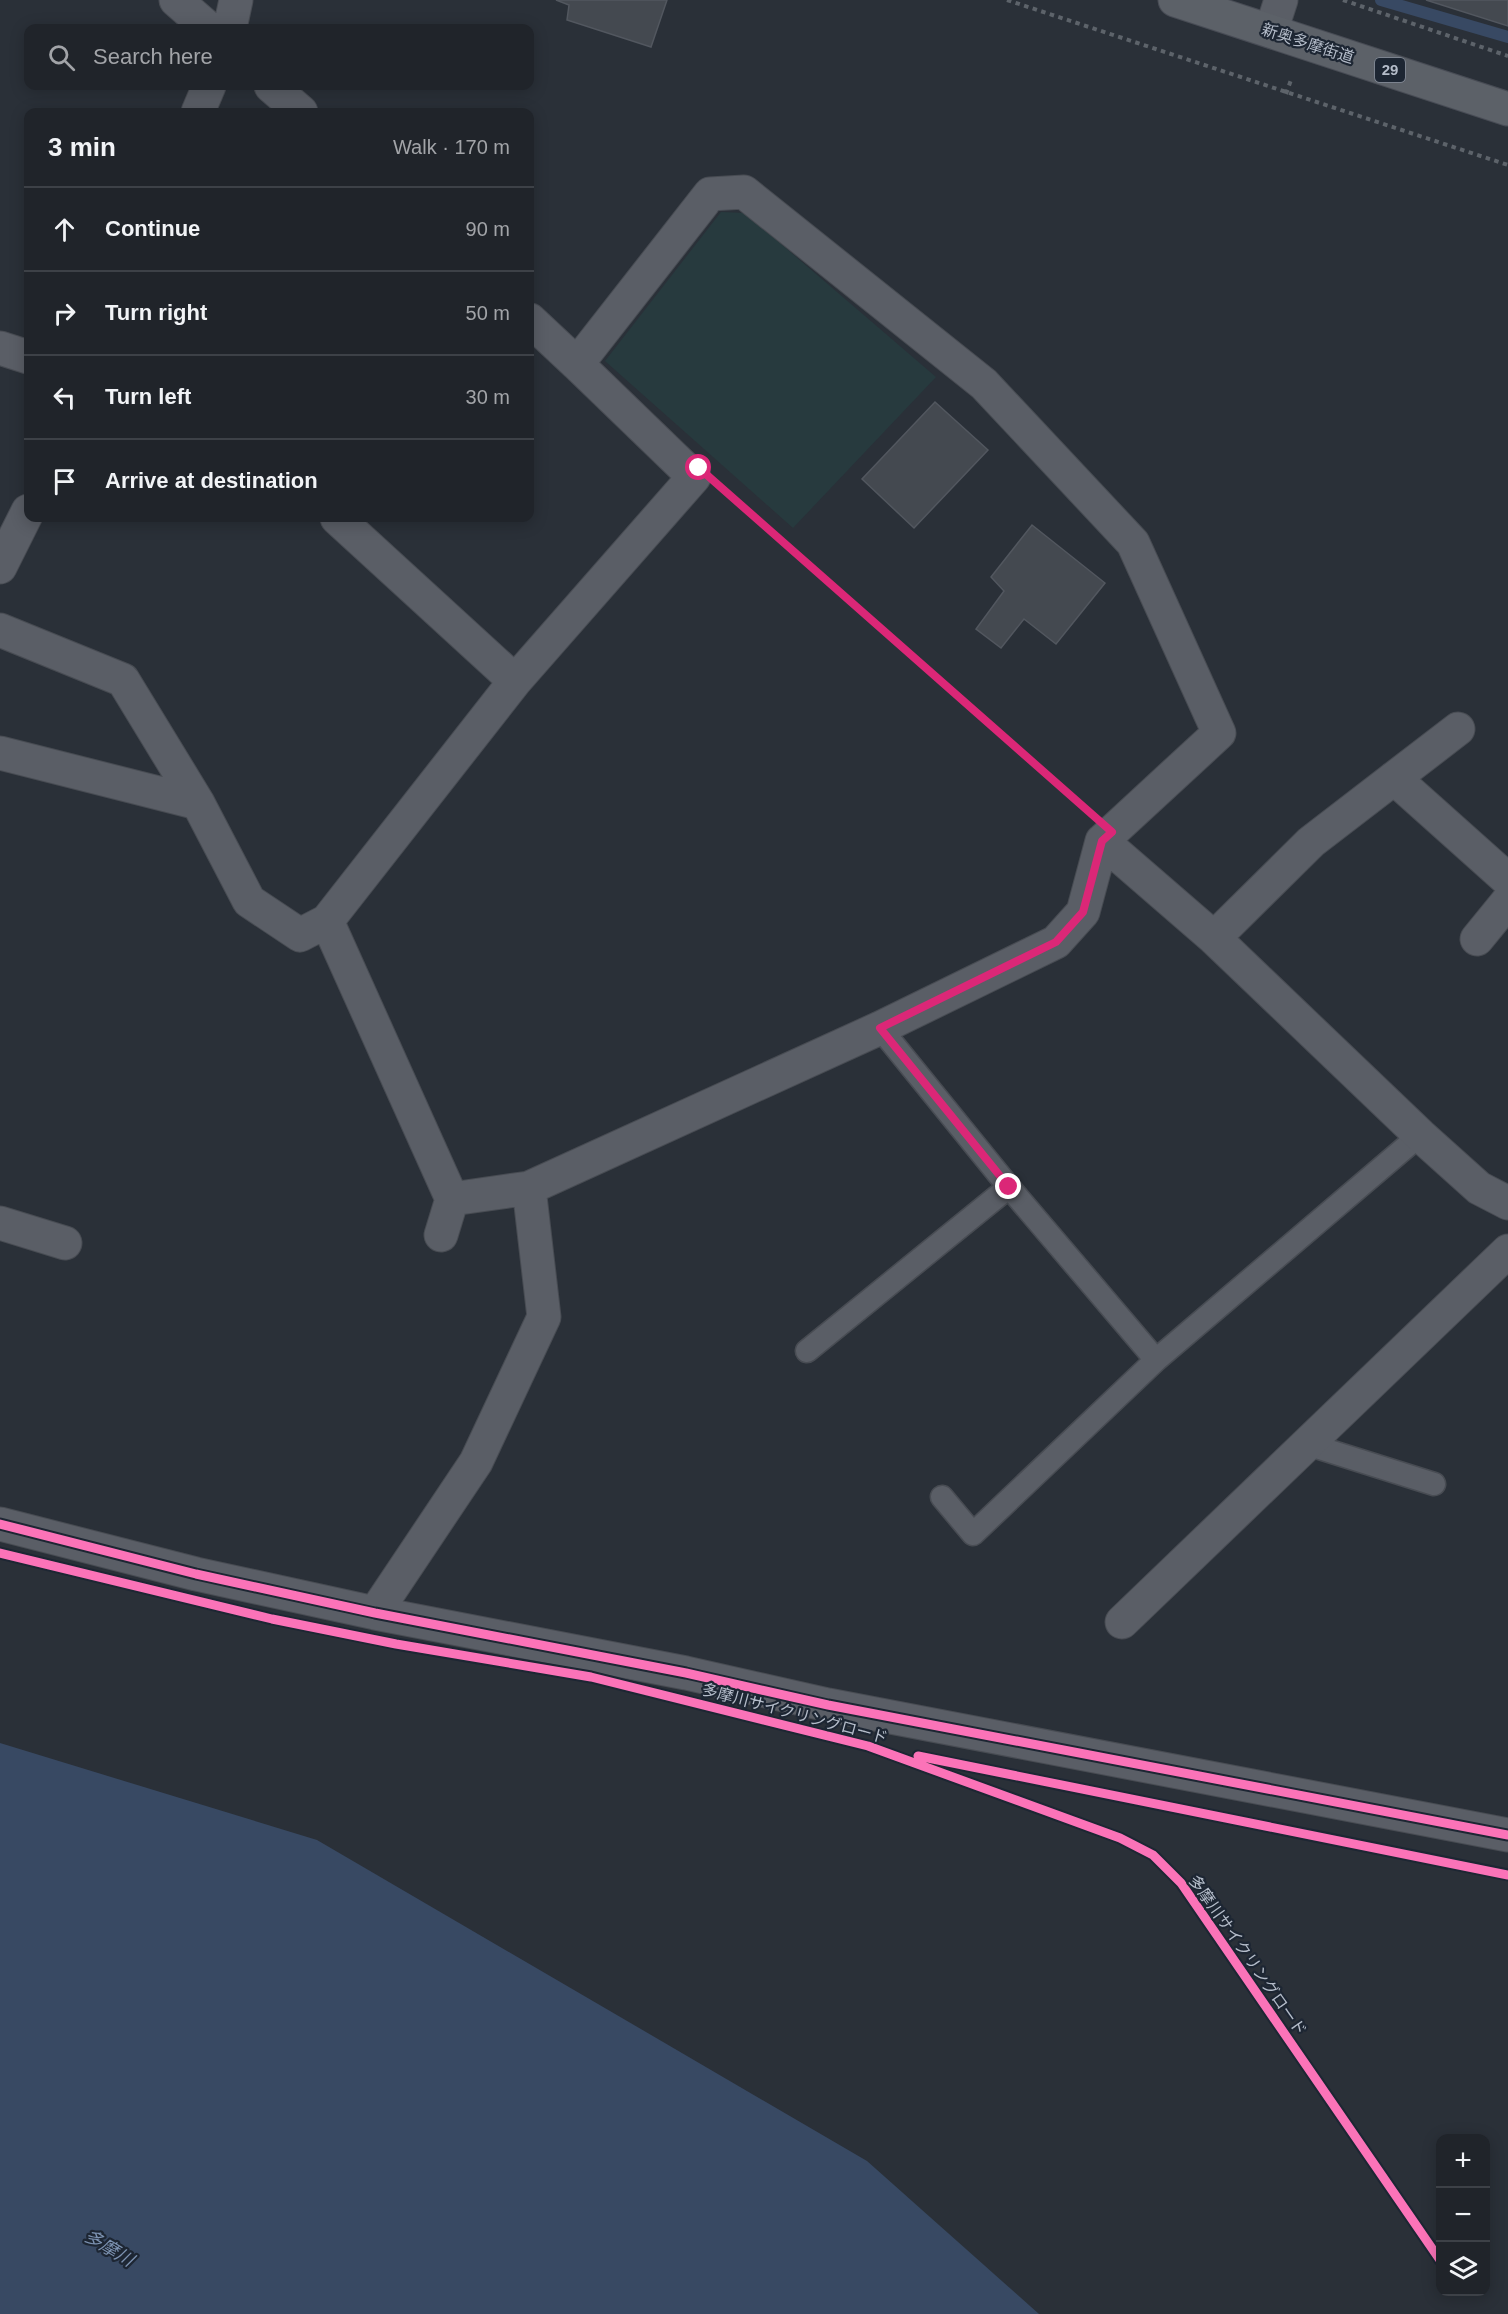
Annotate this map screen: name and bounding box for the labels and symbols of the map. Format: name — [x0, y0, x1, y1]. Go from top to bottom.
street label: 新奥多摩街道 — [1260, 21, 1356, 66]
road number: 29 — [1375, 58, 1405, 82]
route start — [685, 454, 711, 480]
route end — [995, 1173, 1021, 1199]
street label: 多摩川サイクリングロード — [700, 1680, 890, 1746]
street label: 多摩川サイクリングロード — [1186, 1872, 1310, 2039]
water label: 多摩川 — [81, 2226, 139, 2272]

